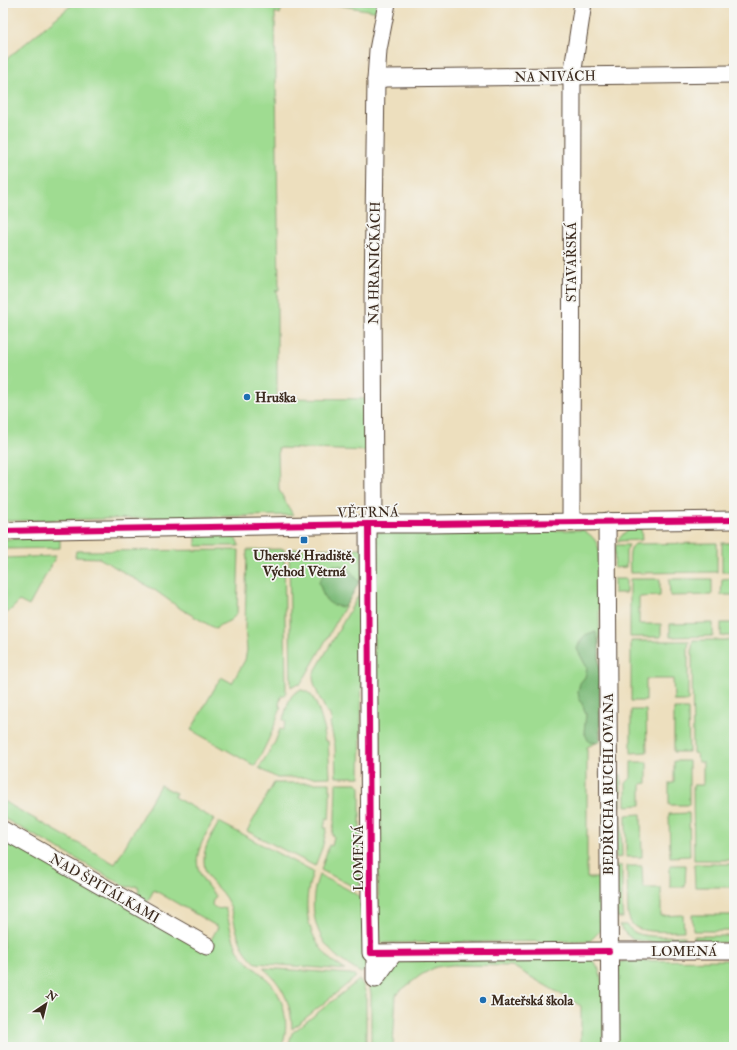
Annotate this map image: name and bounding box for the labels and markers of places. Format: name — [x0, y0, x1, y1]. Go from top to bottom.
place label: Hruška — [255, 389, 297, 406]
marker: Hruška — [242, 392, 252, 402]
marker: Uherské Hradiště, Východ Větrná — [299, 535, 309, 545]
place label: Uherské Hradiště, Východ Větrná — [253, 547, 356, 581]
place label: Mateřská škola — [490, 992, 574, 1009]
marker: Mateřská škola — [478, 995, 488, 1005]

